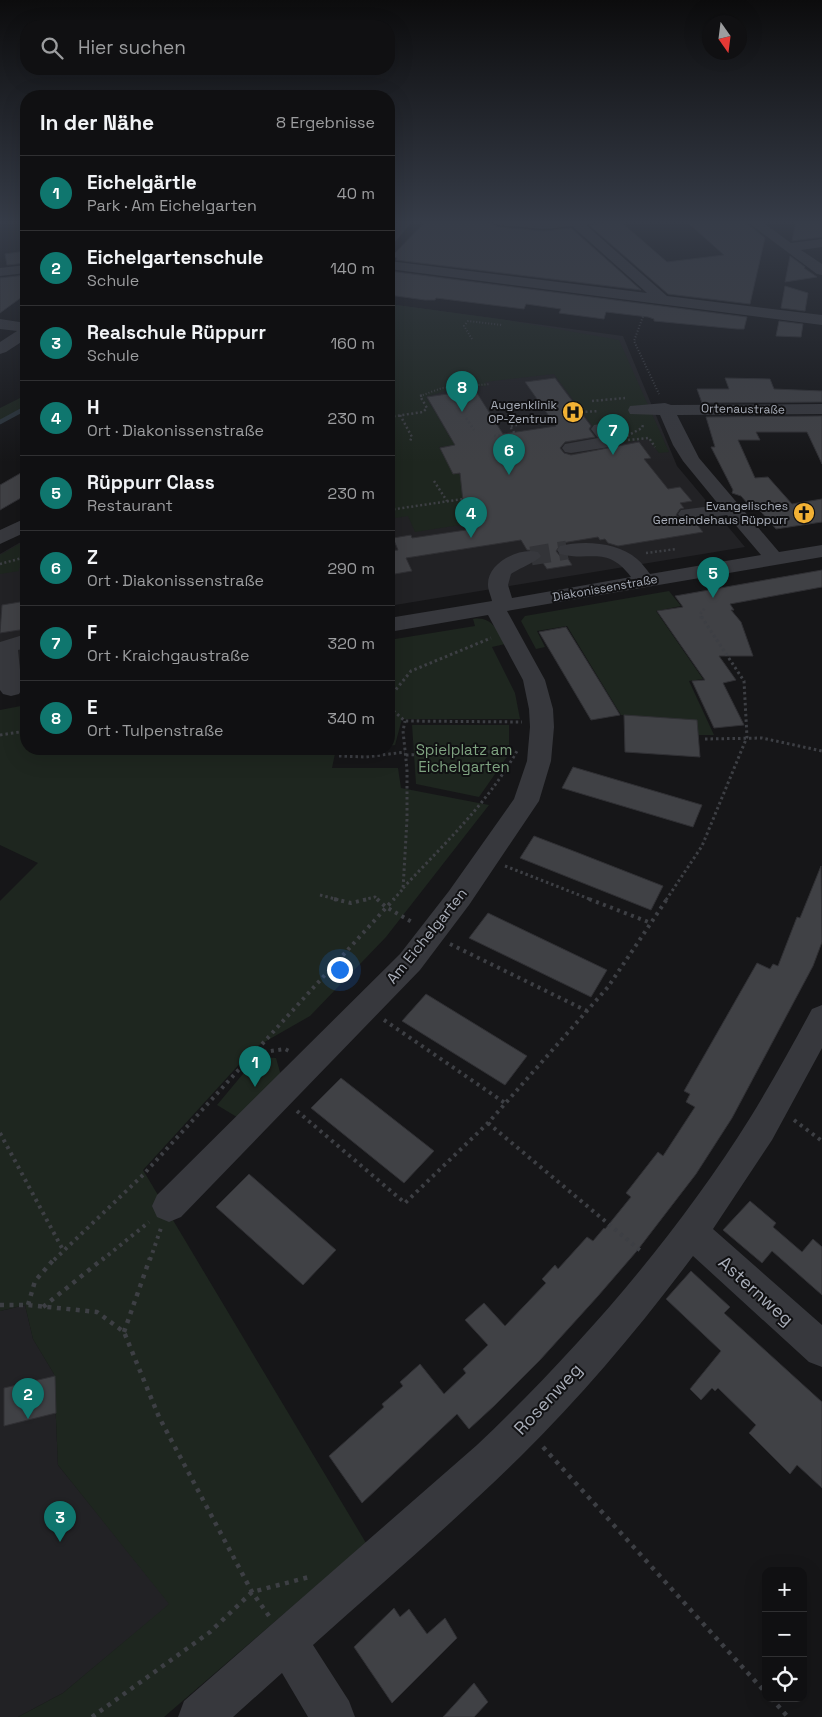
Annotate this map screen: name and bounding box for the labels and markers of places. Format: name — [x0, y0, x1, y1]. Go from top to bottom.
pin: 8 — [446, 371, 478, 412]
place label: Augenklinik OP-Zentrum — [488, 397, 558, 427]
hospital icon: Augenklinik OP-Zentrum — [561, 400, 585, 424]
pin: 7 — [597, 414, 629, 455]
pin: 6 — [493, 434, 525, 475]
pin: 4 — [455, 497, 487, 538]
place label: Evangelisches Gemeindehaus Rüppurr — [653, 498, 788, 528]
church icon: Evangelisches Gemeindehaus Rüppurr — [792, 501, 816, 525]
pin: 5 — [697, 557, 729, 598]
pin: 1 — [239, 1046, 271, 1087]
pin: 2 — [12, 1378, 44, 1419]
pin: 3 — [44, 1501, 76, 1542]

